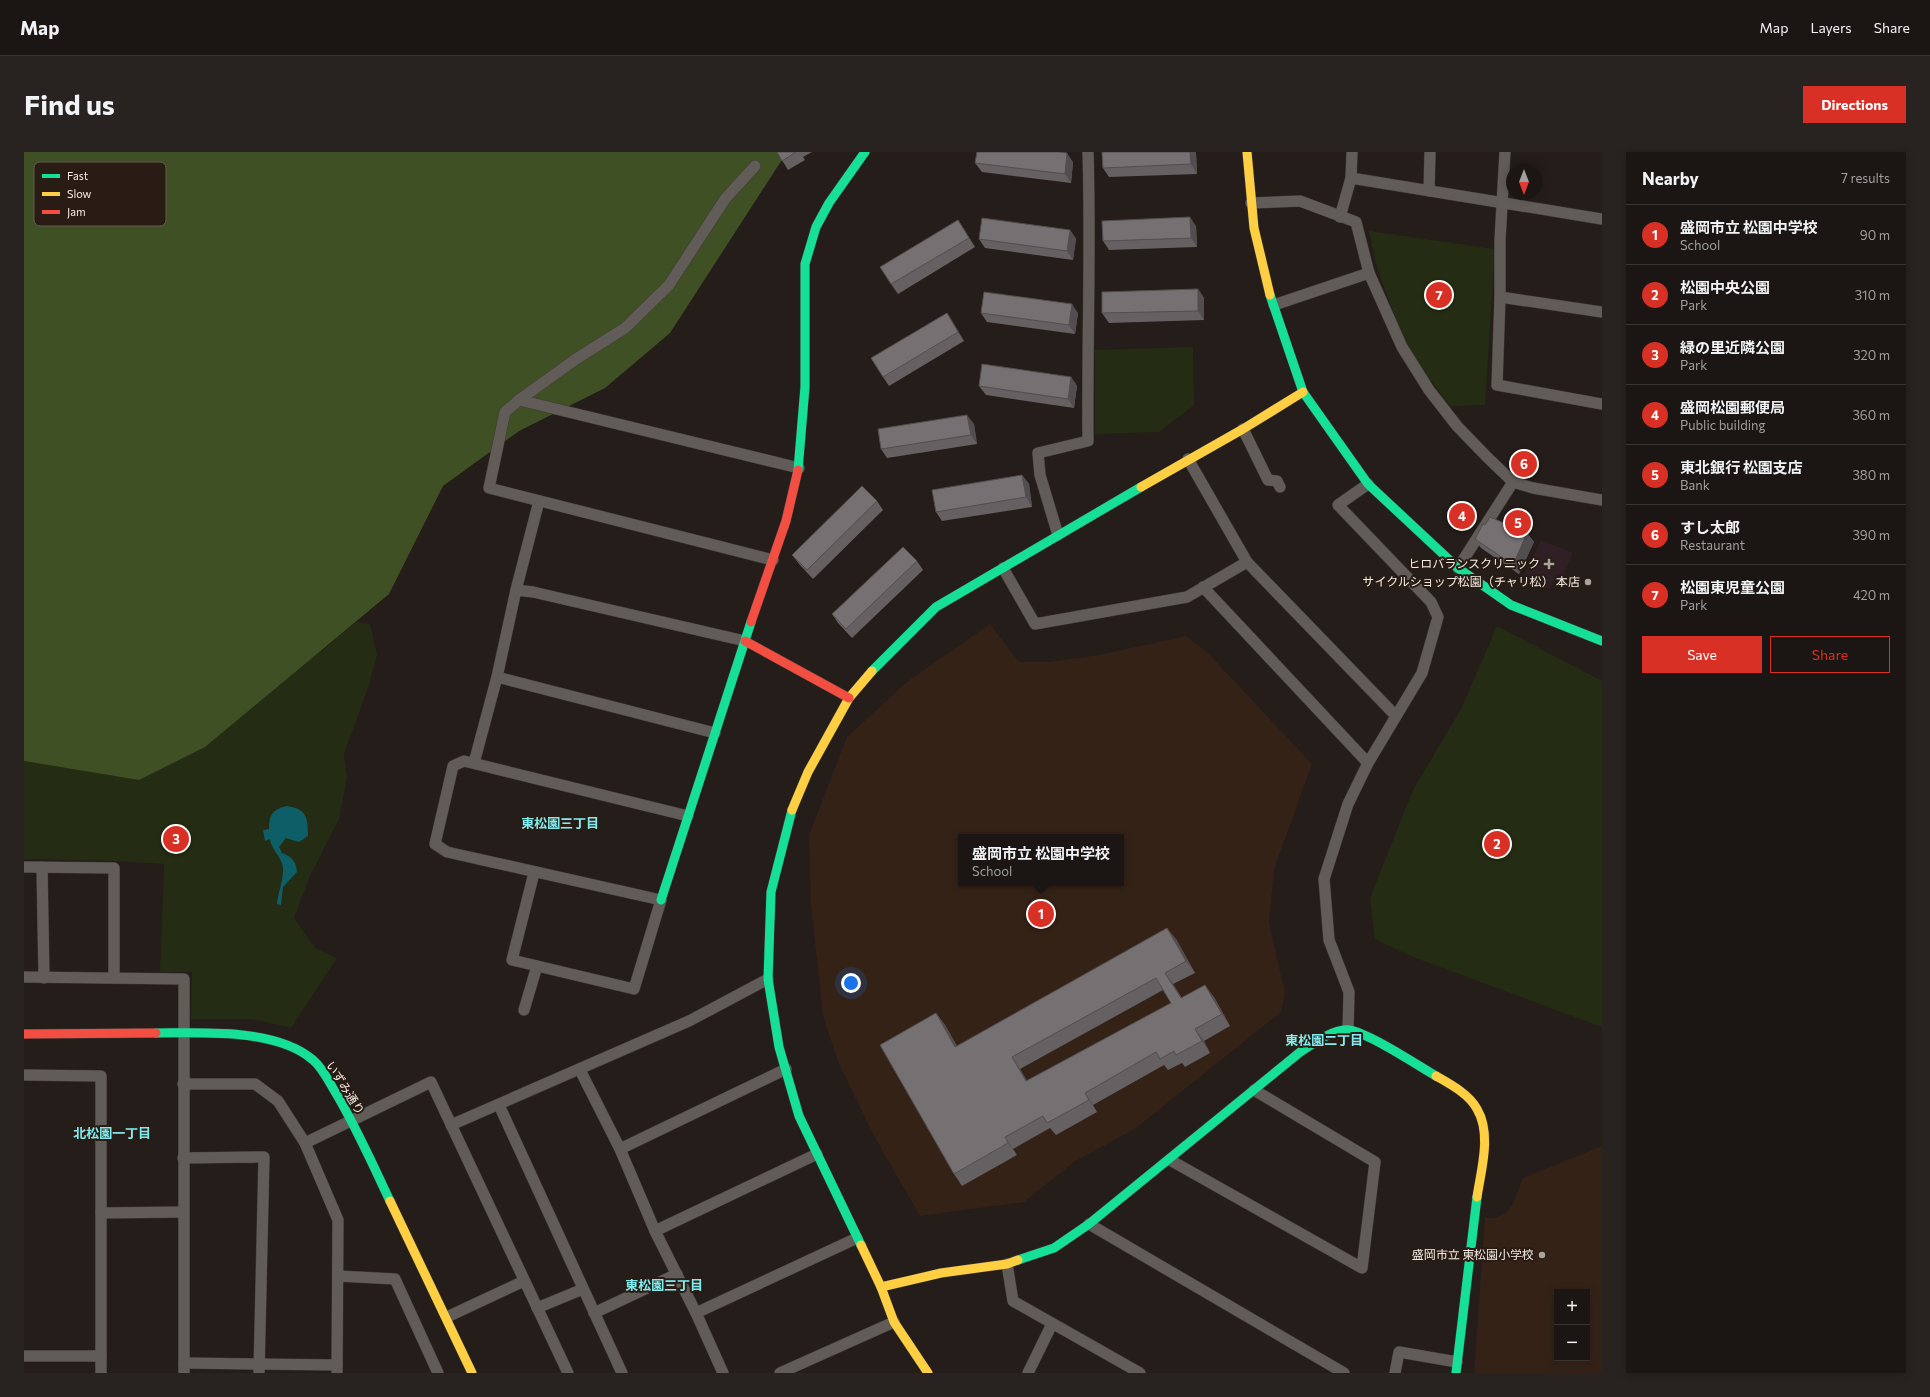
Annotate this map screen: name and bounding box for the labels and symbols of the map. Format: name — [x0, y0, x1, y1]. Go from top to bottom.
legend — [34, 162, 166, 226]
north arrow — [1506, 164, 1542, 200]
text: Fast — [67, 169, 89, 182]
text: Slow — [67, 187, 92, 200]
text: Jam — [67, 205, 86, 219]
pin: 7 — [1426, 280, 1452, 310]
pin: 6 — [1511, 449, 1537, 479]
pin: 4 — [1449, 501, 1475, 531]
pin: 5 — [1505, 508, 1531, 538]
place label: ヒロバランスクリニック — [1408, 556, 1540, 570]
marker: ヒロバランスクリニック — [1543, 558, 1555, 570]
place label: サイクルショップ松園（チャリ松） 本店 — [1362, 574, 1580, 588]
marker: サイクルショップ松園（チャリ松） 本店 — [1583, 577, 1593, 587]
district label: 東松園三丁目 — [521, 815, 599, 831]
pin: 3 — [163, 824, 189, 854]
pin: 2 — [1484, 829, 1510, 859]
pin: 1 — [1028, 899, 1054, 929]
your location — [841, 973, 861, 993]
district label: 東松園二丁目 — [1285, 1032, 1363, 1048]
street label: いずみ通り — [324, 1058, 368, 1117]
district label: 北松園一丁目 — [73, 1125, 151, 1141]
place label: 盛岡市立 東松園小学校 — [1412, 1247, 1534, 1261]
marker: 盛岡市立 東松園小学校 — [1537, 1250, 1547, 1260]
district label: 東松園三丁目 — [625, 1277, 703, 1293]

